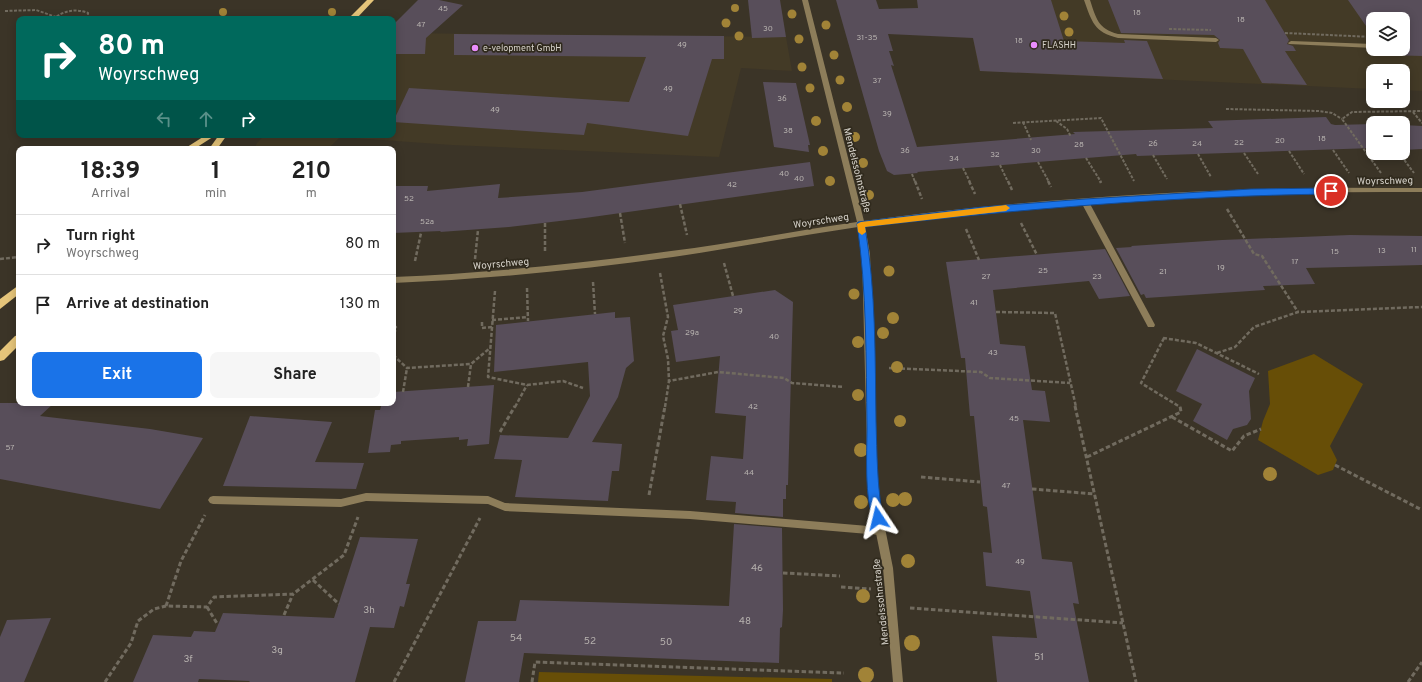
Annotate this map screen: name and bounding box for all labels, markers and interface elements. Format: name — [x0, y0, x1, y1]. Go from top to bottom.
house number: 45 — [438, 4, 448, 14]
house number: 18 — [1133, 8, 1141, 18]
map controls — [1366, 12, 1410, 160]
button: layers — [1366, 12, 1410, 56]
house number: 18 — [1237, 15, 1245, 25]
house number: 47 — [416, 20, 426, 30]
house number: 30 — [763, 24, 773, 34]
text: 80 m — [98, 29, 165, 65]
icon: right — [32, 32, 84, 84]
house number: 31-35 — [856, 33, 878, 43]
house number: 18 — [1015, 36, 1023, 46]
house number: 49 — [677, 40, 687, 50]
marker: FLASHH — [1029, 40, 1039, 50]
place label: FLASHH — [1042, 40, 1076, 51]
marker: e-velopment GmbH — [470, 43, 480, 53]
place label: e-velopment GmbH — [483, 43, 562, 54]
text: Woyrschweg — [98, 64, 199, 87]
button: + — [1366, 64, 1410, 108]
house number: 37 — [873, 76, 881, 86]
house number: 49 — [663, 84, 673, 94]
house number: 36 — [777, 94, 787, 104]
house number: 49 — [490, 105, 500, 115]
icon: left — [153, 108, 175, 130]
icon: ahead — [195, 108, 217, 130]
icon: right — [237, 108, 259, 130]
house number: 39 — [882, 109, 892, 119]
button: − — [1366, 116, 1410, 160]
house number: 38 — [783, 126, 793, 136]
street label: Mendelssohnstraße — [840, 127, 873, 214]
house number: 18 — [1318, 134, 1326, 144]
house number: 20 — [1275, 136, 1285, 146]
house number: 22 — [1234, 138, 1244, 148]
house number: 26 — [1148, 139, 1158, 149]
house number: 24 — [1192, 139, 1202, 149]
house number: 28 — [1074, 140, 1084, 150]
house number: 36 — [900, 146, 910, 156]
house number: 30 — [1031, 146, 1041, 156]
house number: 32 — [990, 150, 1000, 160]
house number: 34 — [949, 154, 959, 164]
text: 18:39 — [81, 157, 140, 187]
text: 1 — [211, 157, 221, 187]
text: 210 — [291, 157, 331, 187]
house number: 40 — [779, 169, 789, 179]
house number: 40 — [794, 174, 804, 184]
pin — [1314, 174, 1348, 208]
street label: Woyrschweg — [1357, 175, 1413, 188]
house number: 42 — [727, 180, 737, 190]
icon: arrive — [1320, 180, 1342, 202]
text: Arrival — [91, 186, 130, 202]
text: min — [205, 186, 227, 202]
text: m — [306, 186, 317, 202]
house number: 52 — [404, 194, 414, 204]
street label: Woyrschweg — [792, 211, 850, 232]
house number: 52a — [420, 217, 434, 227]
text: Turn right — [66, 227, 135, 246]
icon: right — [32, 234, 54, 256]
text: 80 m — [345, 235, 380, 254]
house number: 11 — [1411, 245, 1417, 255]
text: Woyrschweg — [66, 246, 139, 262]
house number: 13 — [1378, 246, 1386, 256]
house number: 15 — [1331, 247, 1339, 257]
street label: Woyrschweg — [473, 256, 530, 273]
house number: 17 — [1291, 257, 1299, 267]
house number: 19 — [1217, 263, 1225, 273]
house number: 25 — [1038, 266, 1048, 276]
house number: 21 — [1159, 267, 1167, 277]
house number: 27 — [982, 272, 991, 282]
house number: 23 — [1092, 272, 1102, 282]
icon: arrive — [32, 294, 54, 316]
text: Arrive at destination — [66, 295, 209, 314]
text: 130 m — [340, 295, 380, 314]
house number: 41 — [970, 298, 978, 308]
house number: 29 — [733, 306, 743, 316]
house number: 29a — [685, 328, 699, 338]
house number: 40 — [769, 332, 779, 342]
house number: 43 — [988, 348, 998, 358]
button: Exit — [32, 352, 202, 398]
button: Share — [210, 352, 380, 398]
house number: 42 — [748, 402, 758, 412]
house number: 45 — [1009, 414, 1019, 424]
house number: 57 — [5, 443, 15, 453]
house number: 44 — [744, 468, 754, 478]
house number: 47 — [1001, 481, 1011, 491]
position arrow — [857, 497, 899, 539]
house number: 49 — [1015, 557, 1025, 567]
street label: Mendelssohnstraße — [870, 558, 893, 646]
house number: 46 — [751, 562, 763, 575]
house number: 3h — [363, 604, 375, 617]
house number: 48 — [739, 615, 751, 628]
house number: 54 — [510, 632, 522, 645]
house number: 52 — [584, 635, 596, 648]
house number: 50 — [660, 636, 672, 649]
house number: 3g — [271, 644, 283, 657]
house number: 51 — [1034, 651, 1044, 664]
house number: 3f — [183, 653, 193, 666]

